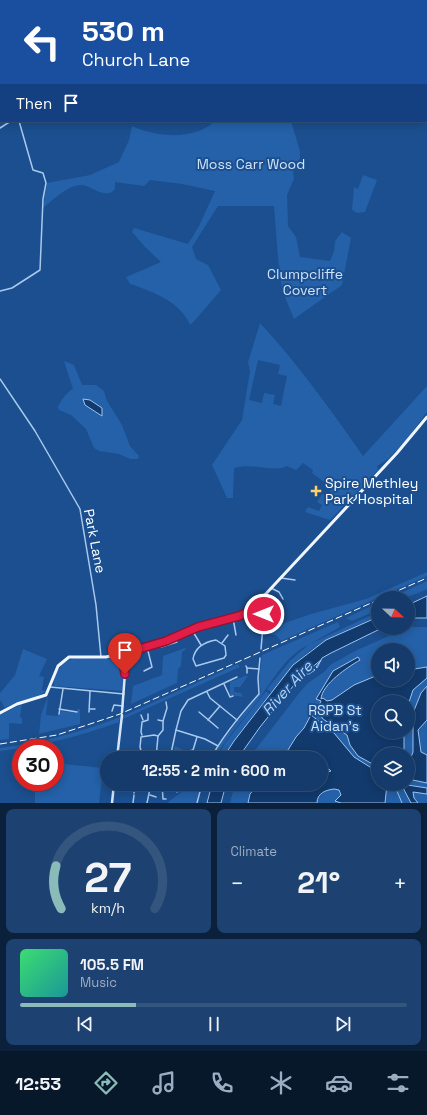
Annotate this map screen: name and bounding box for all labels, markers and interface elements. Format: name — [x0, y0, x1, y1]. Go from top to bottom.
text: 530 m — [82, 13, 165, 49]
icon: left — [16, 16, 68, 68]
text: Church Lane — [82, 48, 190, 71]
icon: arrive — [60, 92, 82, 114]
text: Then — [16, 94, 52, 113]
park label: Moss Carr Wood — [197, 155, 305, 173]
park label: Clumpcliffe Covert — [267, 265, 343, 299]
place label: Spire Methley Park Hospital — [325, 474, 418, 508]
marker: Spire Methley Park Hospital — [310, 485, 322, 497]
street label: Park Lane — [80, 507, 110, 575]
north arrow — [371, 591, 415, 635]
map controls — [371, 591, 415, 791]
position arrow — [243, 593, 285, 635]
pin — [108, 633, 142, 674]
icon: arrive — [114, 639, 136, 661]
button: sound — [371, 643, 415, 687]
water label: River Aire — [258, 656, 317, 719]
button: search — [371, 695, 415, 739]
park label: RSPB St Aidan's — [308, 701, 362, 735]
speed limit sign: 30 — [12, 739, 64, 791]
button: layers — [371, 747, 415, 791]
text: 12:55 · 2 min · 600 m — [142, 761, 286, 780]
text: Climate — [231, 843, 277, 860]
text: 27 — [85, 851, 132, 904]
text: 21° — [297, 863, 340, 902]
text: − — [231, 869, 244, 897]
text: + — [393, 869, 407, 897]
text: km/h — [91, 899, 125, 917]
text: 105.5 FM — [80, 955, 144, 974]
text: Music — [80, 974, 117, 991]
icon: previous — [74, 1013, 96, 1035]
icon: pause — [203, 1013, 225, 1035]
icon: next — [332, 1013, 354, 1035]
icon: directions — [92, 1069, 120, 1097]
icon: music — [150, 1069, 178, 1097]
icon: phone — [208, 1069, 236, 1097]
icon: climate — [267, 1069, 295, 1097]
icon: car — [325, 1069, 353, 1097]
icon: filters — [384, 1069, 412, 1097]
text: 12:53 — [15, 1072, 61, 1095]

